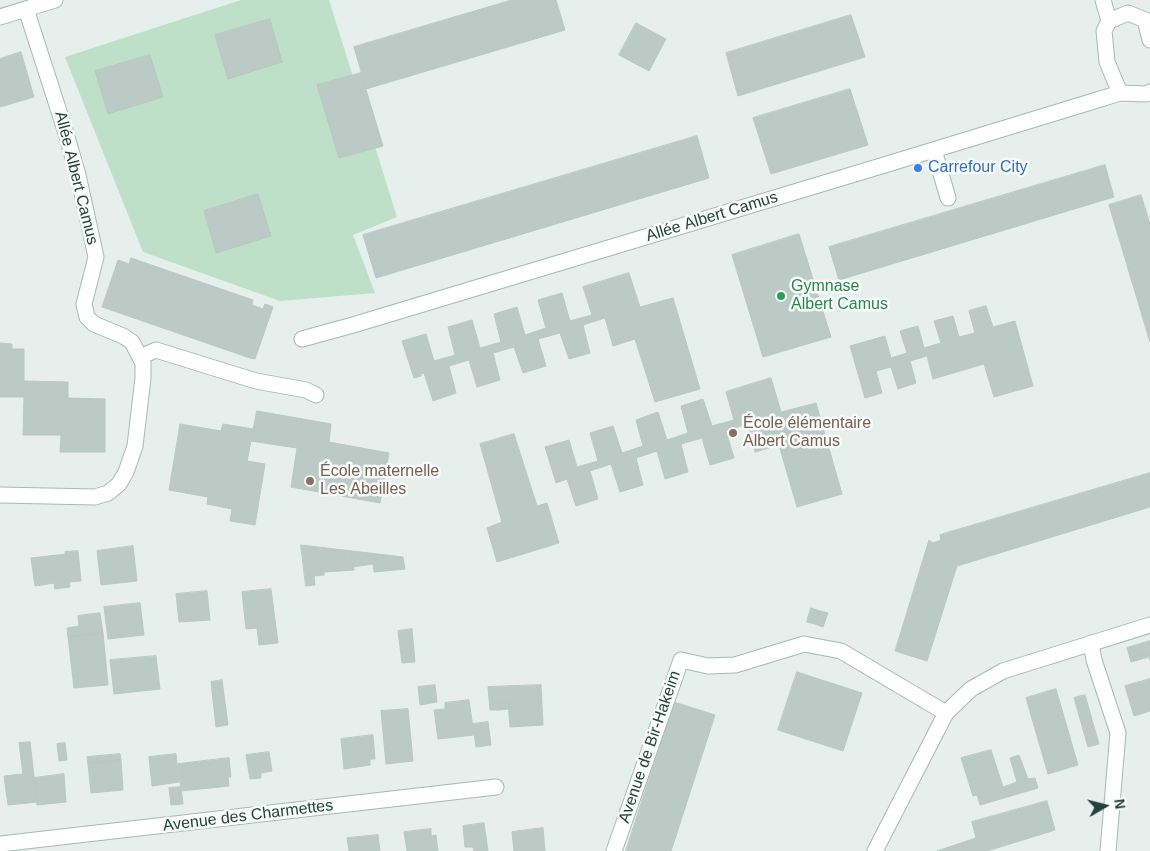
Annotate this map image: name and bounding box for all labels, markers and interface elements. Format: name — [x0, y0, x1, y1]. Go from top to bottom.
street label: Allée Albert Camus — [50, 109, 102, 247]
place label: Carrefour City — [928, 158, 1028, 178]
marker: Carrefour City — [912, 162, 924, 174]
street label: Allée Albert Camus — [644, 188, 780, 246]
place label: Gymnase Albert Camus — [791, 277, 888, 315]
marker: Gymnase Albert Camus — [775, 290, 787, 302]
place label: École élémentaire Albert Camus — [743, 414, 871, 452]
marker: École élémentaire Albert Camus — [727, 427, 739, 439]
place label: École maternelle Les Abeilles — [320, 462, 439, 500]
marker: École maternelle Les Abeilles — [304, 475, 316, 487]
street label: Avenue de Bir-Hakeim — [615, 668, 685, 826]
north arrow — [1080, 781, 1130, 831]
street label: Avenue des Charmettes — [162, 796, 334, 836]
text: N — [1111, 798, 1128, 810]

